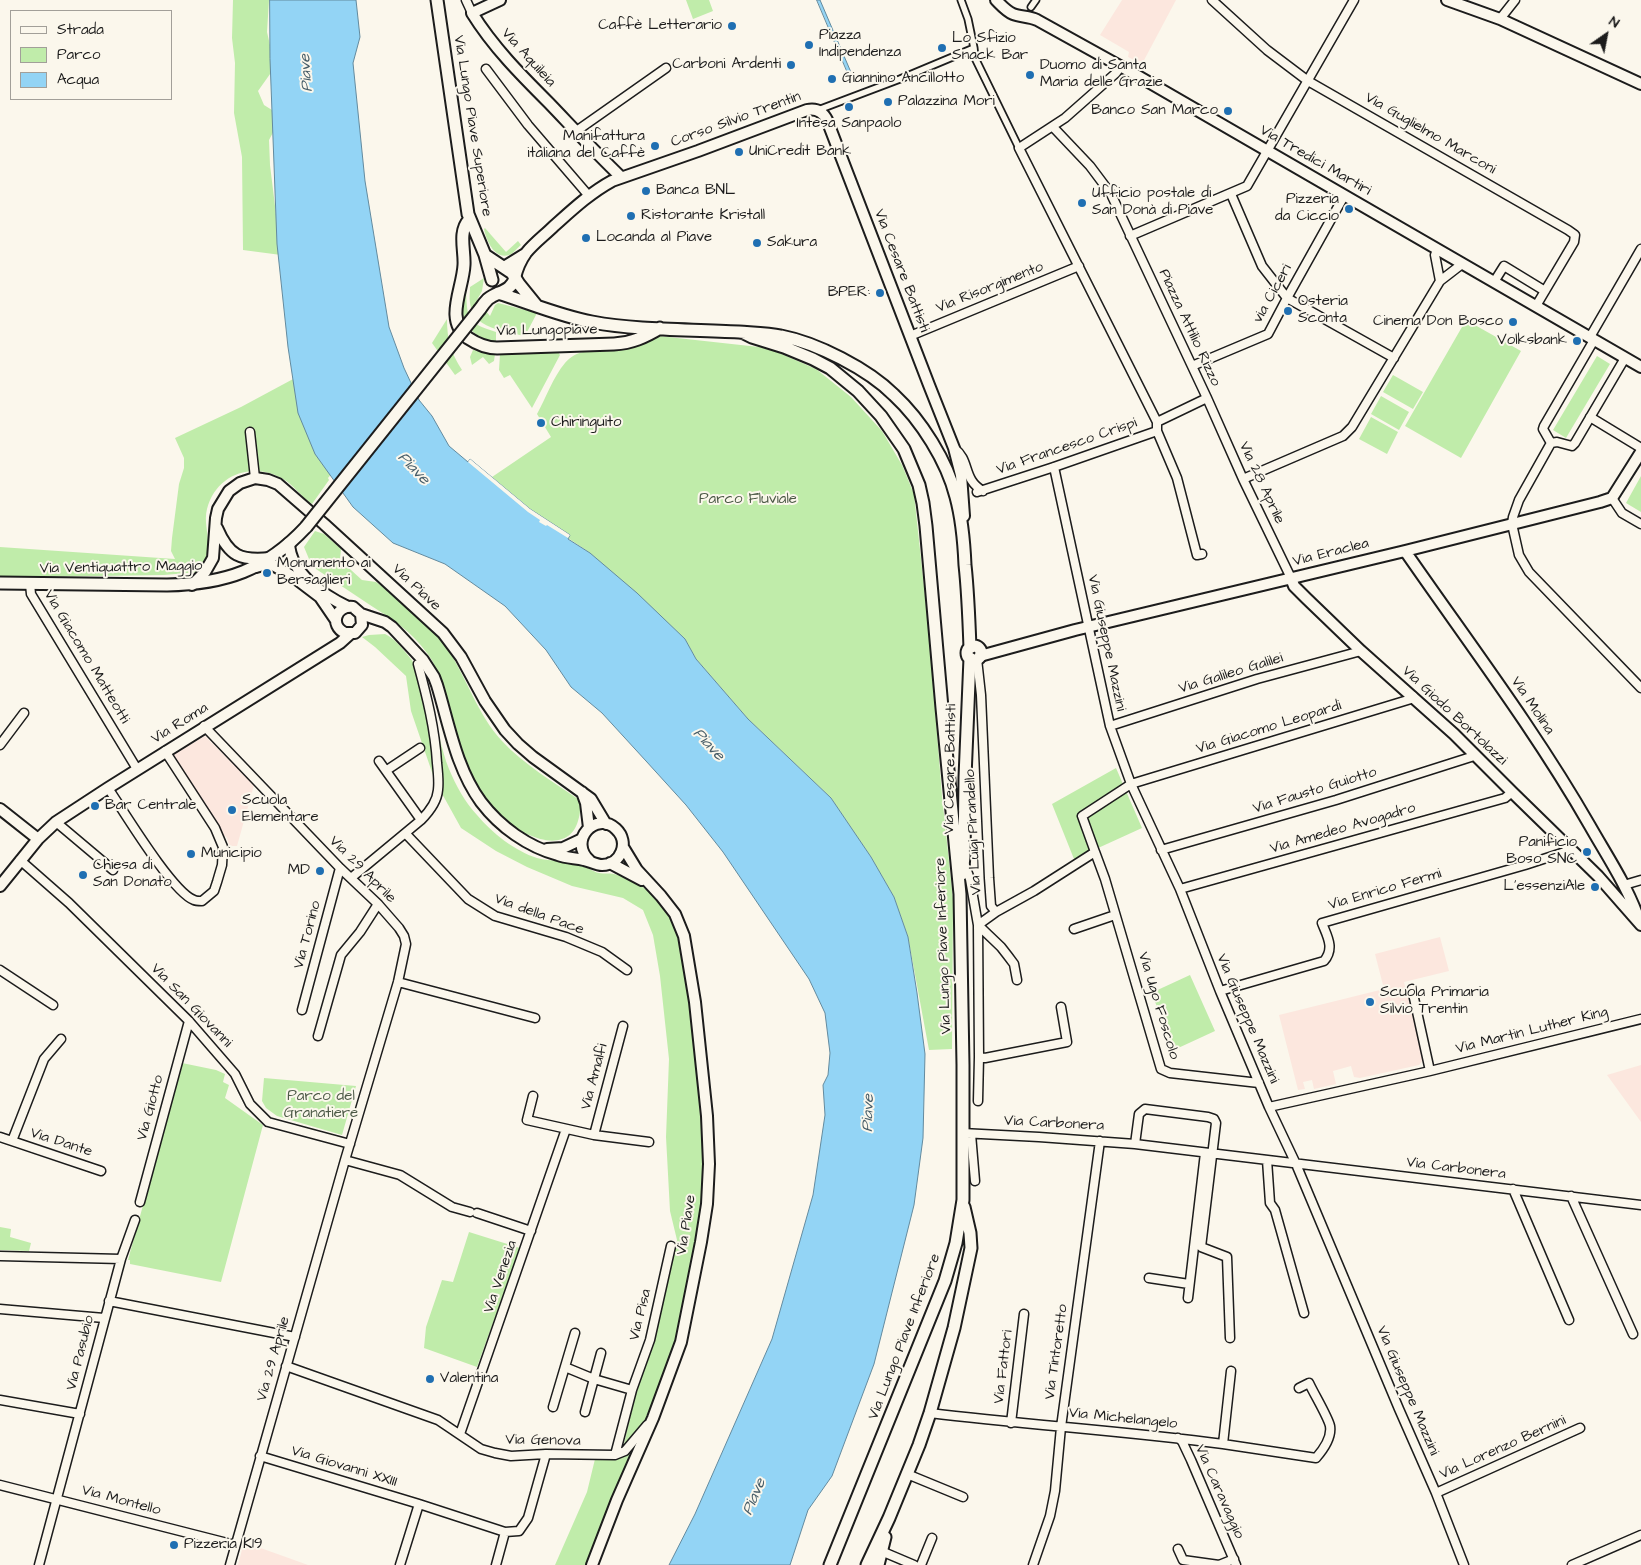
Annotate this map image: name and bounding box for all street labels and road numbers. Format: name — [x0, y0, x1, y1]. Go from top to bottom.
street label: Via Aquileia — [497, 25, 559, 91]
street label: Via Lungo Piave Superiore — [449, 34, 495, 218]
street label: Corso Silvio Trentin — [668, 88, 804, 152]
street label: Via Guglielmo Marconi — [1361, 89, 1499, 179]
street label: Via Tredici Martiri — [1256, 122, 1374, 200]
street label: Via Cesare Battisti — [869, 207, 933, 335]
street label: Via Risorgimento — [934, 258, 1046, 318]
street label: via Ciceri — [1249, 261, 1297, 327]
street label: Piazza Attilio Rizzo — [1154, 267, 1224, 389]
street label: Via Lungopiave — [496, 321, 598, 341]
street label: Via Francesco Crispi — [994, 414, 1140, 480]
street label: Via 28 Aprile — [1234, 439, 1288, 527]
street label: Via Eraclea — [1291, 535, 1371, 571]
street label: Via Ventiquattro Maggio — [40, 558, 202, 578]
street label: Via Piave — [388, 561, 444, 615]
street label: Via Giuseppe Mazzini — [1083, 573, 1129, 713]
street label: Via Giacomo Matteotti — [39, 587, 133, 727]
street label: Via Galileo Galilei — [1177, 650, 1285, 698]
street label: Via Giodo Bortolazzi — [1398, 663, 1510, 769]
street label: Via Molina — [1506, 674, 1558, 738]
street label: Via Giacomo Leopardi — [1194, 697, 1344, 759]
street label: Via Roma — [148, 699, 212, 749]
street label: Via Cesare Battisti — [941, 704, 961, 834]
street label: Via Fausto Guiotto — [1251, 764, 1379, 818]
street label: Via Luigi Pirandello — [962, 769, 986, 895]
street label: Via Amedeo Avogadro — [1268, 800, 1418, 858]
street label: Via 29 Aprile — [325, 833, 399, 907]
street label: Via Lungo Piave Inferiore — [932, 857, 956, 1035]
street label: Via Enrico Fermi — [1326, 865, 1444, 915]
street label: Via della Pace — [492, 890, 586, 940]
street label: Via Torino — [290, 899, 326, 971]
street label: Via Ugo Foscolo — [1133, 950, 1183, 1062]
street label: Via Giuseppe Mazzini — [1212, 952, 1282, 1086]
street label: Via San Giovanni — [146, 960, 236, 1052]
street label: Via Martin Luther King — [1454, 1003, 1610, 1059]
street label: Via Amalfi — [578, 1042, 612, 1112]
street label: Via Giotto — [134, 1073, 168, 1143]
street label: Via Carbonera — [1003, 1112, 1105, 1136]
street label: Via Dante — [28, 1124, 94, 1162]
street label: Via Carbonera — [1405, 1154, 1507, 1184]
street label: Via Piave — [673, 1194, 701, 1256]
street label: Via Venezia — [480, 1238, 522, 1316]
street label: Via Lungo Piave Inferiore — [865, 1251, 945, 1423]
street label: Via Pisa — [626, 1287, 656, 1343]
street label: Via Tintoretto — [1041, 1303, 1073, 1401]
street label: Via Pasubio — [63, 1314, 99, 1392]
street label: Via 29 Aprile — [253, 1315, 295, 1403]
street label: Via Giuseppe Mazzini — [1372, 1324, 1442, 1458]
street label: Via Fattori — [991, 1329, 1017, 1405]
street label: Via Michelangelo — [1068, 1404, 1178, 1434]
street label: Via Lorenzo Bernini — [1437, 1412, 1569, 1484]
street label: Via Genova — [505, 1431, 581, 1451]
street label: Via Giovanni XXIII — [289, 1442, 399, 1492]
street label: Via Caravaggio — [1190, 1442, 1248, 1542]
street label: Via Montello — [80, 1482, 162, 1520]

